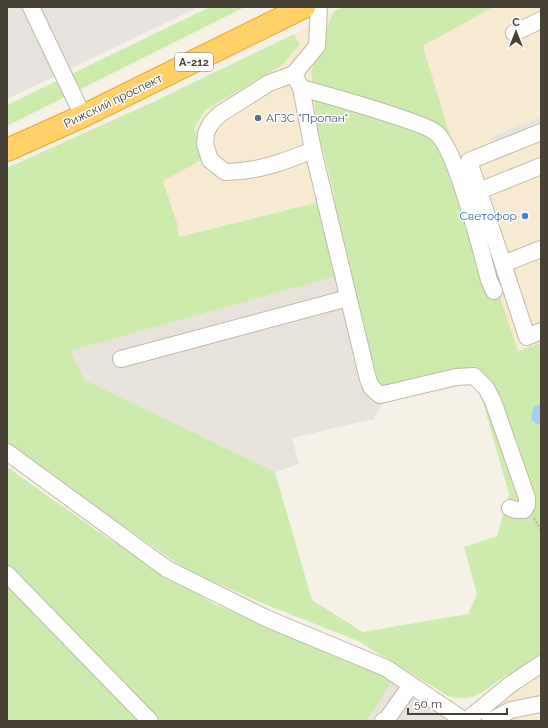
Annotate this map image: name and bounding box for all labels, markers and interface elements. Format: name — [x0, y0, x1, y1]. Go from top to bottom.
north arrow — [496, 12, 536, 52]
text: С — [512, 16, 520, 29]
road number: А-212 — [175, 53, 213, 71]
street label: Рижский проспект — [61, 71, 165, 131]
place label: АГЗС "Пропан" — [266, 111, 348, 125]
marker: АГЗС "Пропан" — [253, 113, 263, 123]
place label: Светофор — [460, 209, 517, 223]
marker: Светофор — [520, 211, 530, 221]
scale bar — [408, 690, 507, 716]
text: 50 m — [414, 697, 442, 711]

